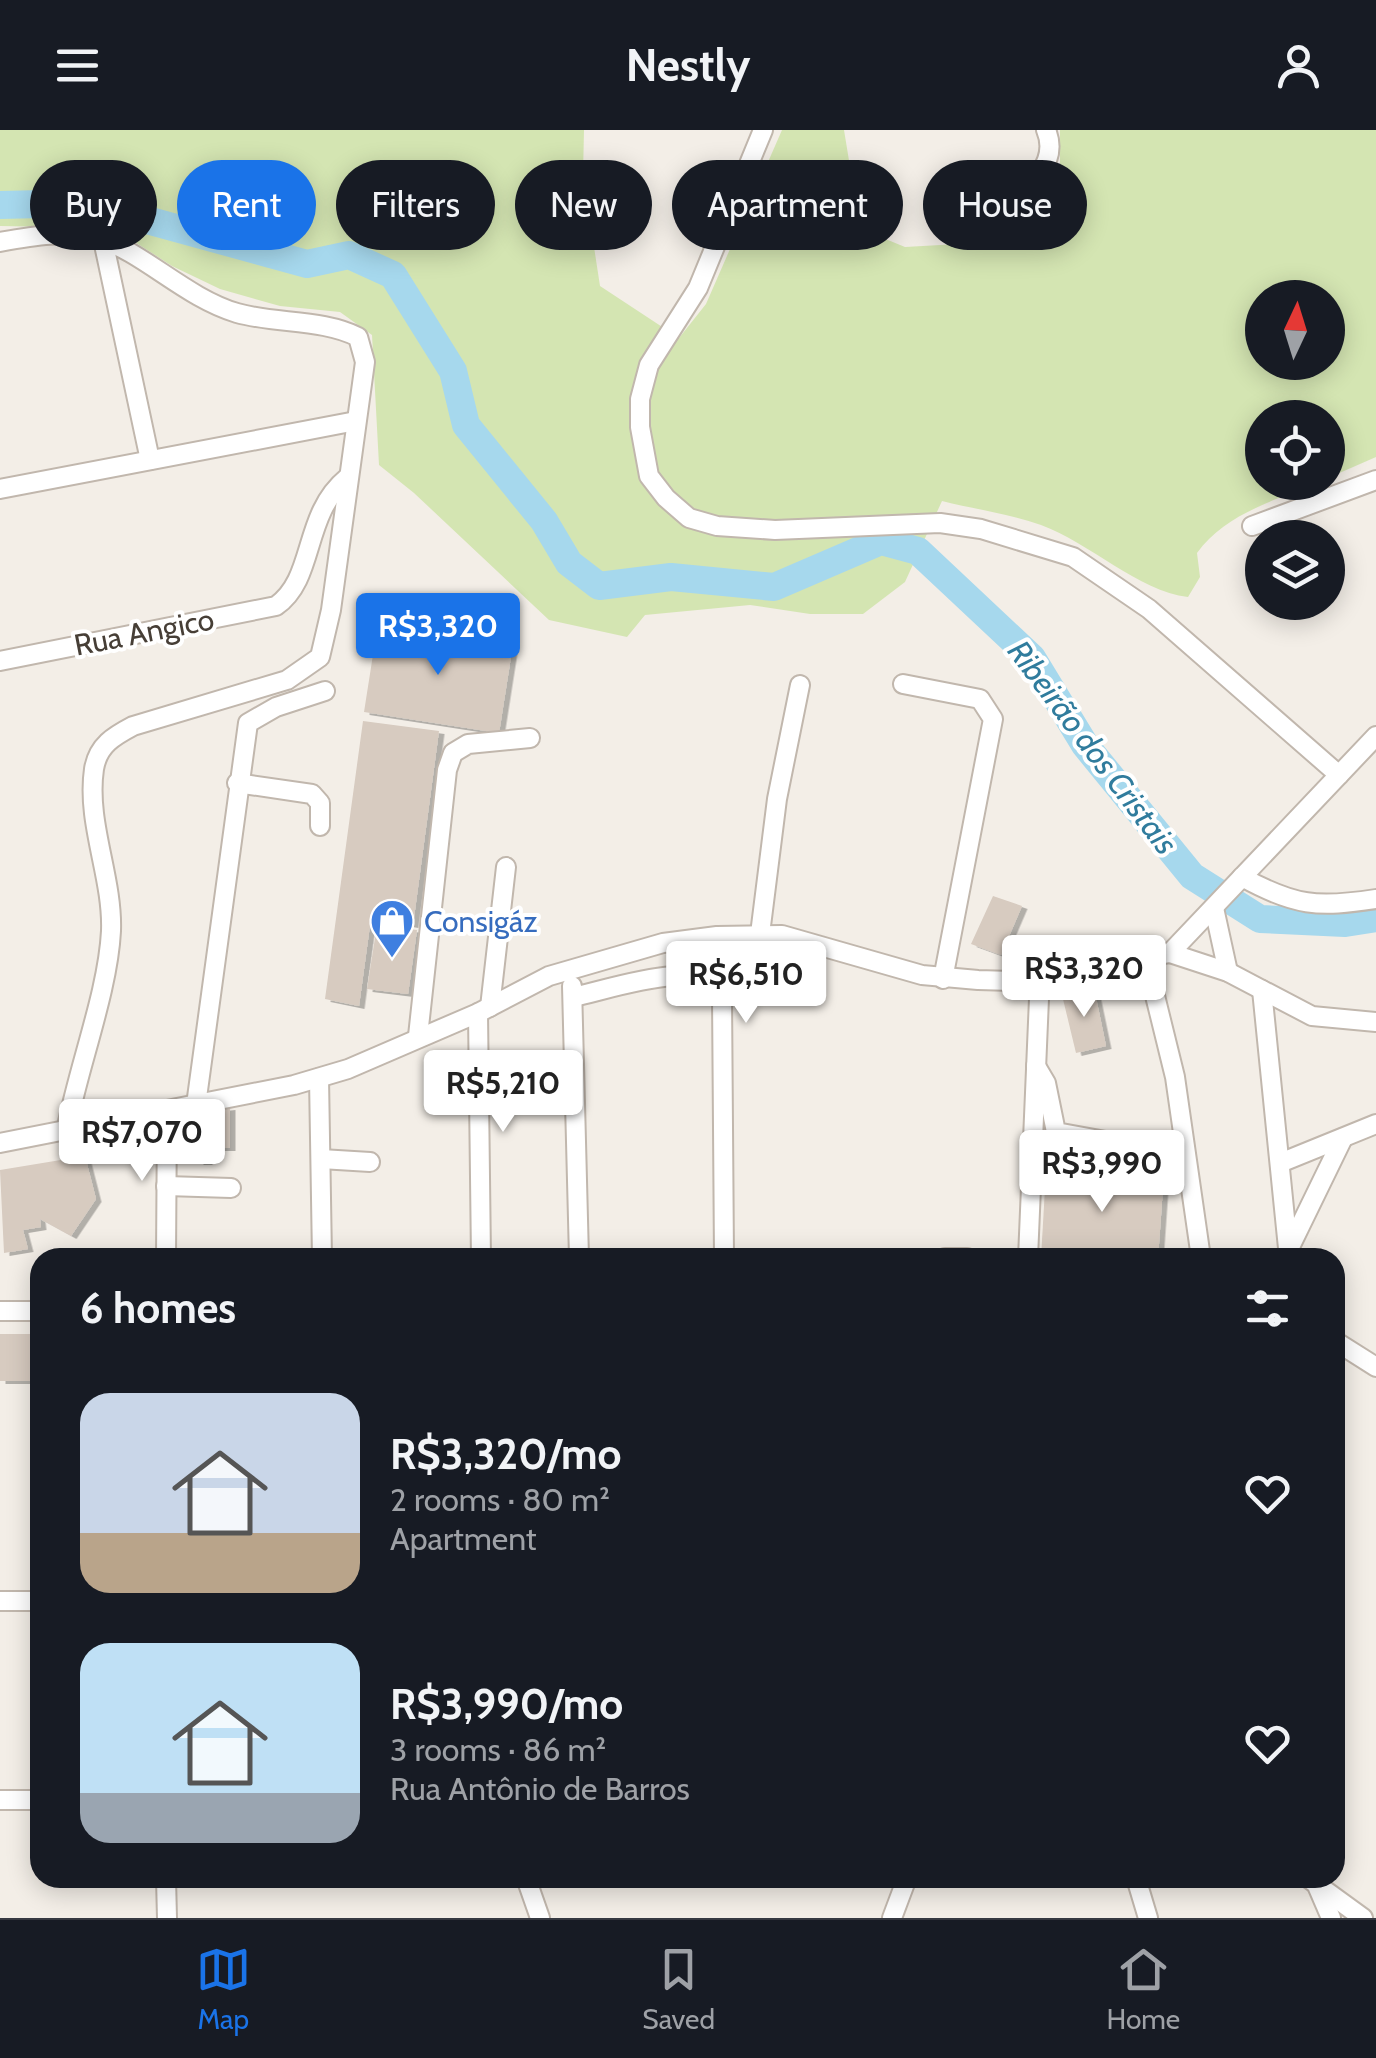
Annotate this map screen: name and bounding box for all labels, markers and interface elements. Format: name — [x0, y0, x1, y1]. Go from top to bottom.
icon: menu — [50, 38, 105, 93]
text: Nestly — [626, 38, 750, 92]
icon: person — [1271, 38, 1326, 93]
chip: Buy — [30, 160, 157, 250]
chip: Rent — [177, 160, 316, 250]
chip: Filters — [336, 160, 495, 250]
chip: New — [515, 160, 652, 250]
chip: Apartment — [672, 160, 903, 250]
chip: House — [923, 160, 1087, 250]
north arrow — [1245, 280, 1345, 380]
map controls — [1245, 280, 1345, 620]
button: locate — [1245, 400, 1345, 500]
button: layers — [1245, 520, 1345, 620]
pin: R$3,320 — [346, 593, 530, 678]
street label: Rua Angico — [71, 600, 217, 664]
text: R$3,320 — [378, 606, 498, 645]
water label: Ribeirão dos Cristais — [1000, 632, 1186, 862]
shop icon: Consigáz — [369, 898, 415, 959]
place label: Consigáz — [424, 903, 538, 940]
pin: R$3,320 — [992, 935, 1176, 1020]
pin: R$6,510 — [654, 941, 838, 1026]
text: R$3,320 — [1024, 948, 1144, 987]
text: R$6,510 — [688, 954, 804, 993]
pin: R$5,210 — [411, 1050, 595, 1135]
text: R$5,210 — [446, 1063, 560, 1102]
pin: R$7,070 — [50, 1099, 234, 1184]
text: R$7,070 — [81, 1112, 203, 1151]
pin: R$3,990 — [1010, 1130, 1194, 1215]
text: R$3,990 — [1041, 1143, 1163, 1182]
icon: filters — [1240, 1281, 1295, 1336]
text: 6 homes — [80, 1282, 236, 1334]
text: R$3,320/mo — [390, 1428, 621, 1480]
icon: home — [160, 1433, 280, 1553]
icon: heart — [1240, 1466, 1295, 1521]
text: 2 rooms · 80 m² — [390, 1480, 610, 1519]
text: Apartment — [390, 1519, 537, 1558]
text: R$3,990/mo — [390, 1678, 623, 1730]
icon: home — [160, 1683, 280, 1803]
icon: heart — [1240, 1716, 1295, 1771]
text: 3 rooms · 86 m² — [390, 1730, 606, 1769]
text: Rua Antônio de Barros — [390, 1769, 690, 1808]
tab: Map — [196, 1942, 251, 2036]
tab: Saved — [642, 1942, 715, 2036]
tab: Home — [1107, 1942, 1180, 2036]

